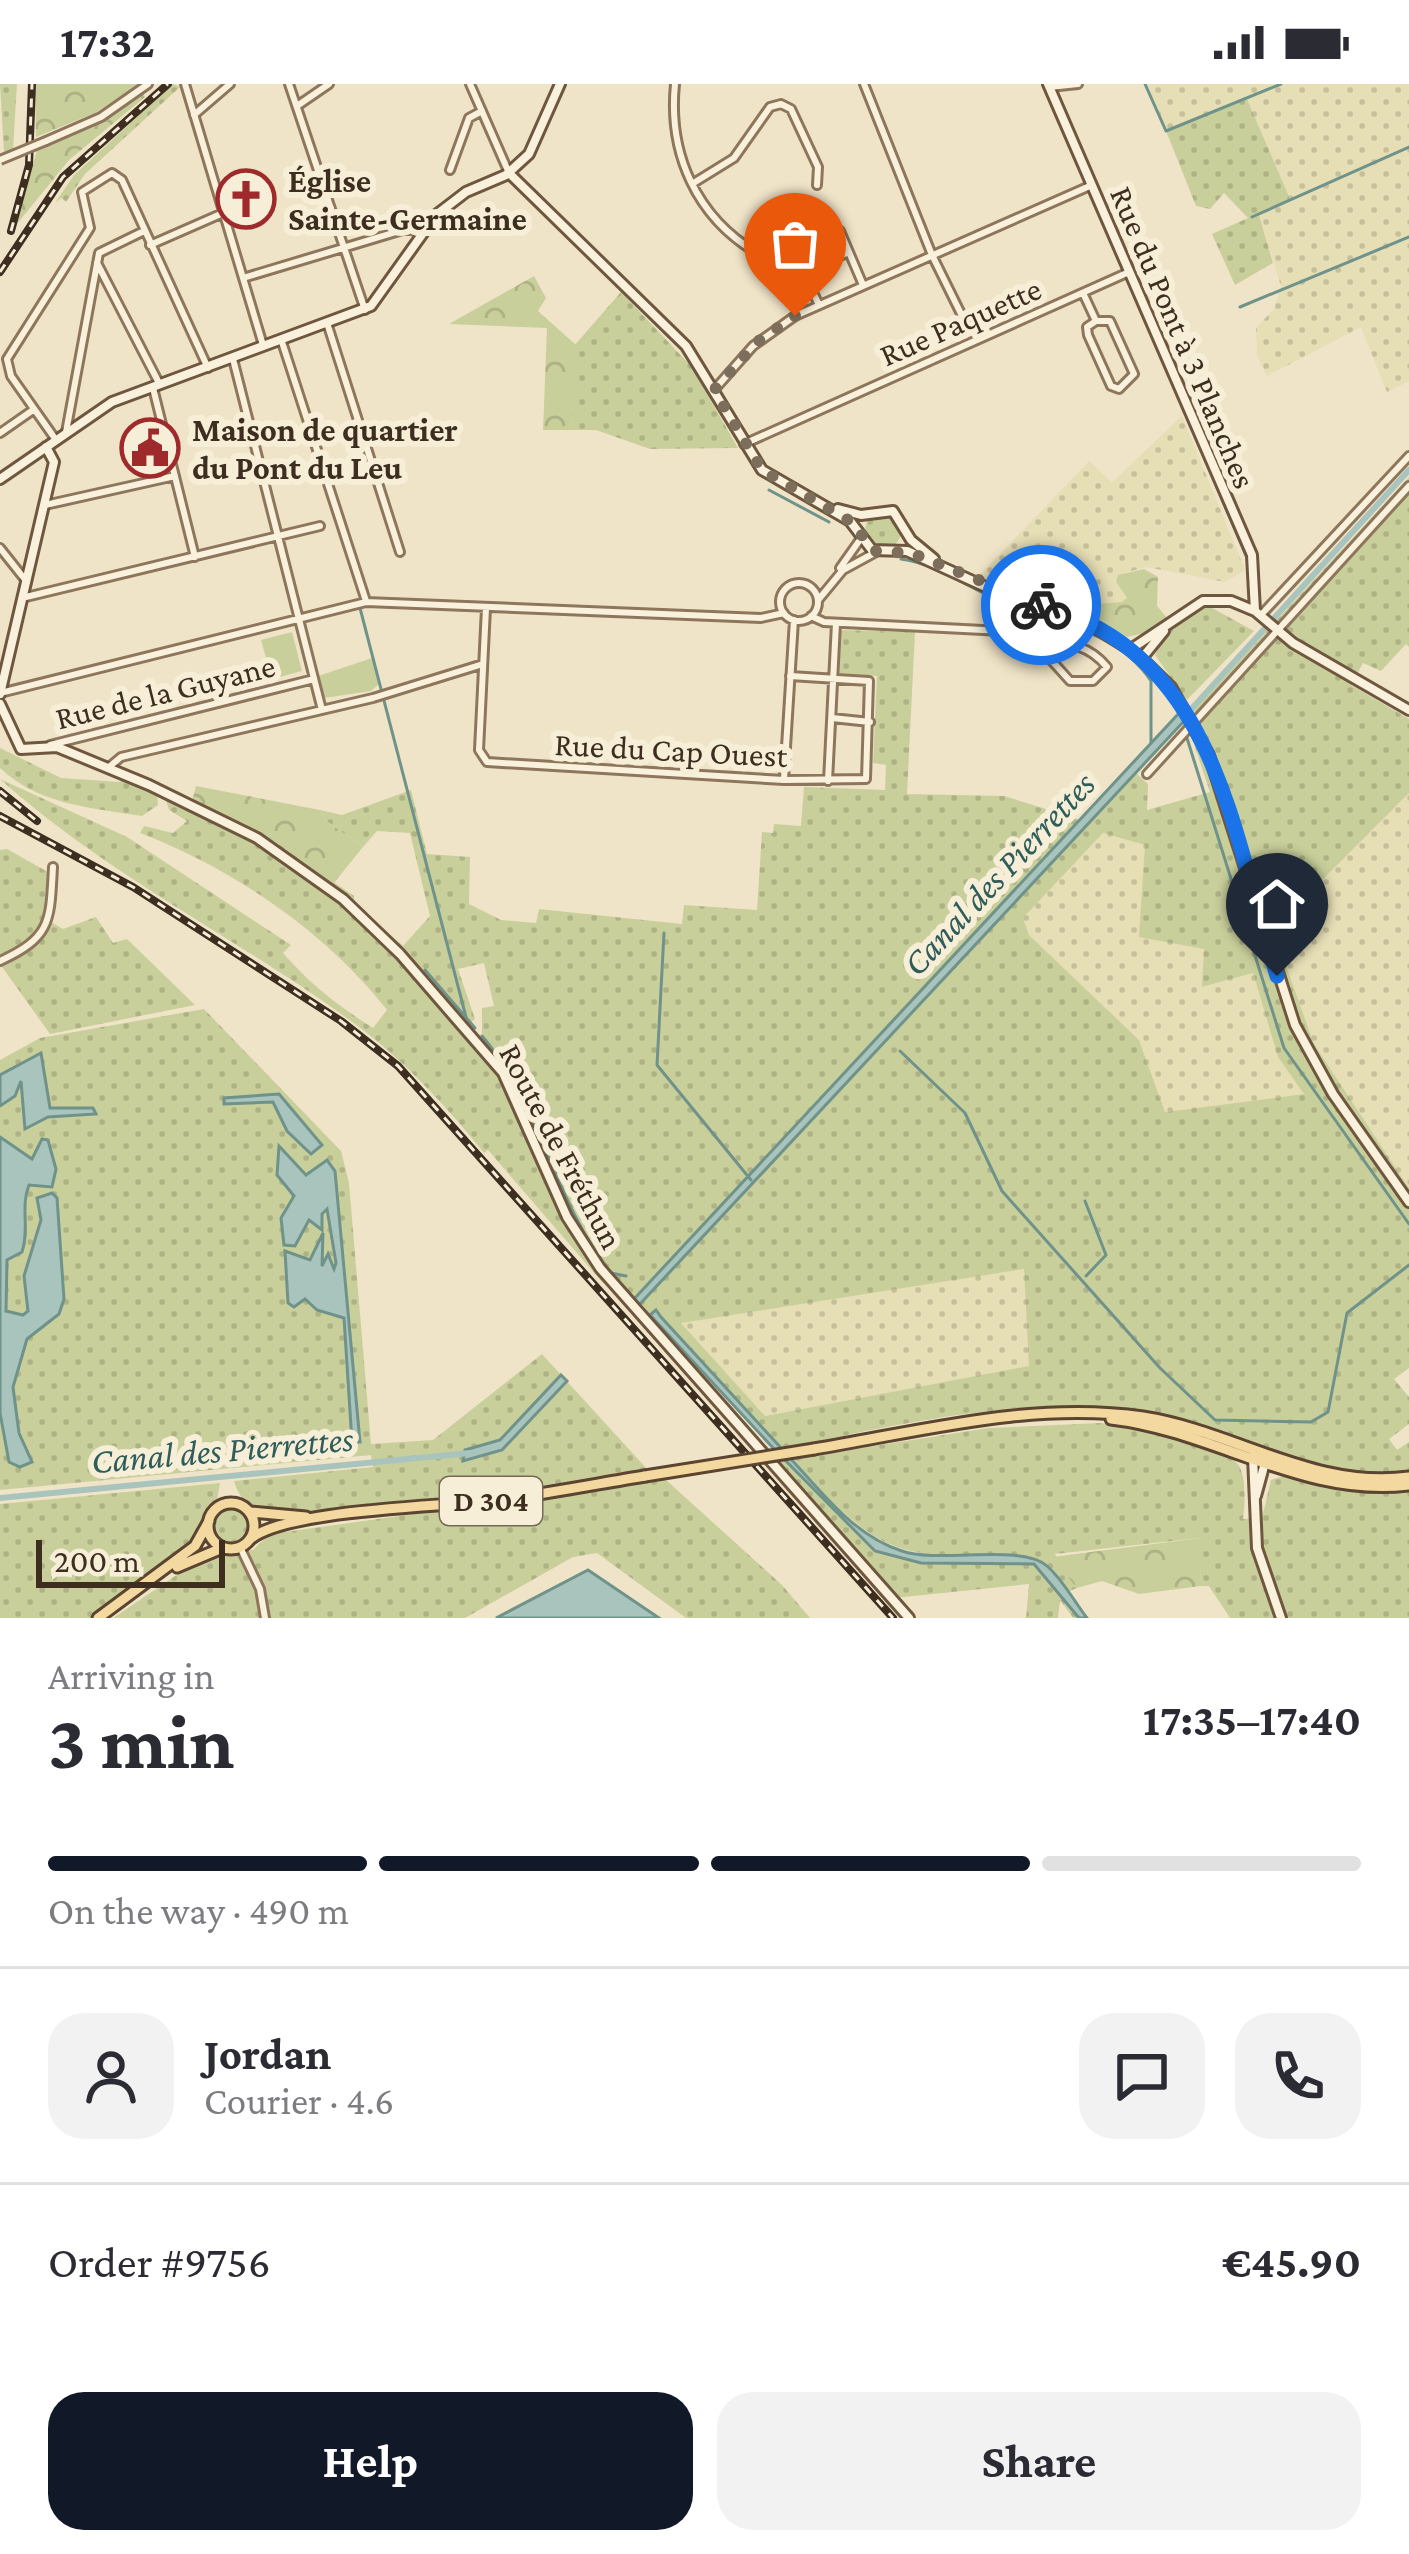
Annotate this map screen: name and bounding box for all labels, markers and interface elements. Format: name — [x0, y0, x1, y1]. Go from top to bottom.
text: 17:32 — [60, 17, 155, 67]
place label: Église Sainte-Germaine — [288, 162, 527, 237]
church icon: Église Sainte-Germaine — [215, 168, 277, 230]
street label: Rue du Pont à 3 Planches — [1103, 181, 1264, 494]
pin — [744, 193, 846, 316]
icon: bag — [762, 211, 828, 277]
street label: Rue Paquette — [874, 269, 1046, 373]
place label: Maison de quartier du Pont du Leu — [192, 411, 458, 486]
public building icon: Maison de quartier du Pont du Leu — [119, 417, 181, 479]
courier — [981, 545, 1101, 665]
icon: bike — [1008, 572, 1074, 638]
street label: Rue de la Guyane — [51, 646, 279, 737]
street label: Rue du Cap Ouest — [554, 725, 789, 774]
water label: Canal des Pierrettes — [895, 764, 1103, 983]
pin — [1226, 853, 1328, 976]
icon: home — [1244, 871, 1310, 937]
street label: Route de Fréthun — [492, 1037, 631, 1255]
water label: Canal des Pierrettes — [89, 1419, 355, 1481]
road number: D 304 — [440, 1477, 542, 1525]
scale bar — [36, 1534, 225, 1587]
text: 200 m — [54, 1542, 140, 1579]
text: Arriving in — [48, 1654, 215, 1697]
text: 17:35–17:40 — [1143, 1695, 1361, 1745]
text: 3 min — [48, 1698, 235, 1785]
text: On the way · 490 m — [48, 1889, 349, 1932]
button: person — [48, 2013, 174, 2139]
button: chat — [1079, 2013, 1205, 2139]
button: phone — [1235, 2013, 1361, 2139]
text: Jordan — [204, 2029, 331, 2079]
text: Courier · 4.6 — [204, 2079, 394, 2122]
text: Order #9756 — [48, 2237, 271, 2287]
text: €45.90 — [1222, 2237, 1361, 2287]
button: Help — [48, 2392, 693, 2530]
button: Share — [717, 2392, 1361, 2530]

